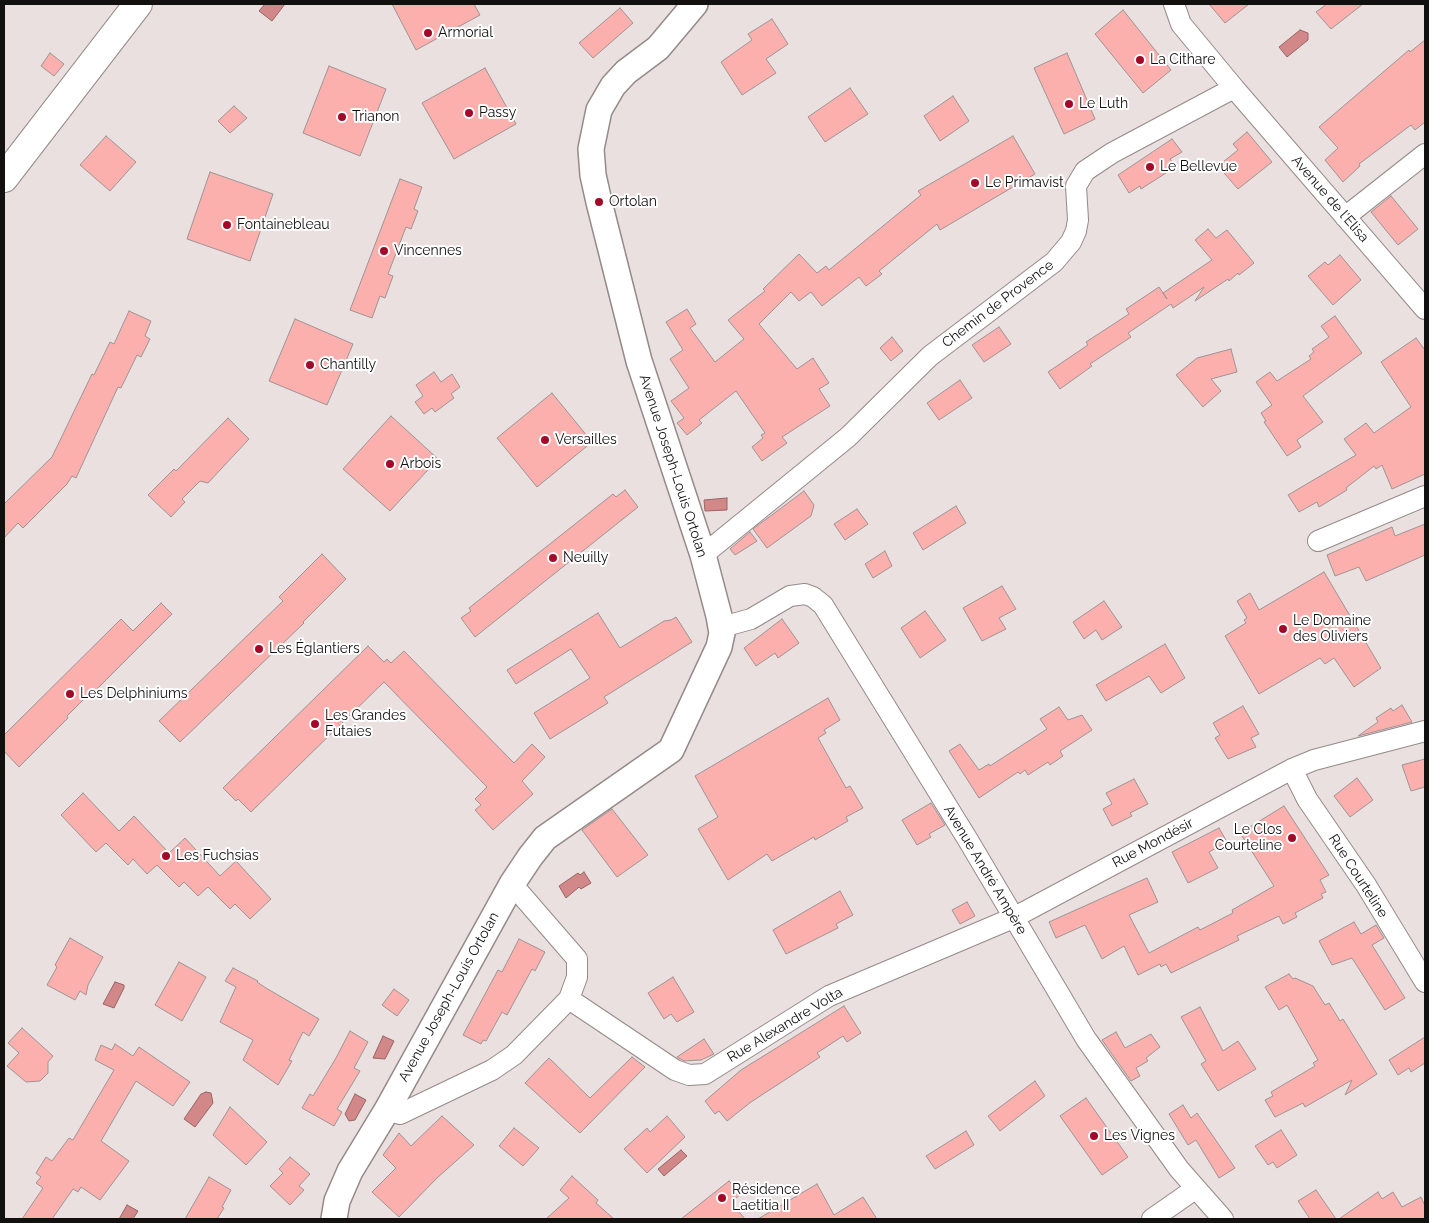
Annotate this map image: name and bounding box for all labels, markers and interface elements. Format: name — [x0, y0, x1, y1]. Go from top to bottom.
place label: Armorial — [438, 25, 493, 41]
marker: Armorial — [422, 27, 434, 39]
place label: La Cithare — [1150, 52, 1215, 68]
marker: La Cithare — [1134, 54, 1146, 66]
place label: Le Luth — [1079, 96, 1128, 112]
marker: Le Luth — [1063, 98, 1075, 110]
place label: Passy — [479, 105, 516, 121]
marker: Passy — [463, 107, 475, 119]
place label: Trianon — [352, 109, 400, 125]
marker: Trianon — [336, 111, 348, 123]
street label: Avenue de l'Elisa — [1288, 152, 1372, 246]
place label: Le Bellevue — [1160, 159, 1237, 175]
marker: Le Bellevue — [1144, 161, 1156, 173]
place label: Le Primavist — [985, 175, 1064, 191]
marker: Le Primavist — [969, 177, 981, 189]
place label: Ortolan — [609, 194, 657, 210]
marker: Ortolan — [593, 196, 605, 208]
place label: Fontainebleau — [237, 217, 330, 233]
marker: Fontainebleau — [221, 219, 233, 231]
place label: Vincennes — [394, 243, 462, 259]
marker: Vincennes — [378, 245, 390, 257]
street label: Chemin de Provence — [939, 257, 1057, 351]
place label: Chantilly — [320, 357, 376, 373]
marker: Chantilly — [304, 359, 316, 371]
street label: Avenue Joseph-Louis Ortolan — [635, 372, 711, 560]
place label: Versailles — [555, 432, 617, 448]
marker: Versailles — [539, 434, 551, 446]
place label: Arbois — [400, 456, 441, 472]
marker: Arbois — [384, 458, 396, 470]
place label: Neuilly — [563, 550, 608, 566]
marker: Neuilly — [547, 552, 559, 564]
place label: Le Domaine des Oliviers — [1293, 613, 1371, 646]
marker: Le Domaine des Oliviers — [1277, 623, 1289, 635]
place label: Les Églantiers — [269, 641, 360, 657]
marker: Les Églantiers — [253, 643, 265, 655]
place label: Les Delphiniums — [80, 686, 188, 702]
marker: Les Delphiniums — [64, 688, 76, 700]
place label: Les Grandes Futaies — [325, 708, 406, 740]
marker: Les Grandes Futaies — [309, 718, 321, 730]
street label: Avenue André Ampère — [940, 802, 1030, 938]
street label: Rue Mondésir — [1110, 815, 1196, 871]
place label: Le Clos Courteline — [1215, 822, 1282, 854]
street label: Rue Courteline — [1325, 831, 1391, 921]
marker: Le Clos Courteline — [1286, 832, 1298, 844]
place label: Les Fuchsias — [176, 848, 259, 864]
marker: Les Fuchsias — [160, 850, 172, 862]
street label: Avenue Joseph-Louis Ortolan — [395, 909, 503, 1085]
street label: Rue Alexandre Volta — [724, 984, 846, 1066]
place label: Les Vignes — [1104, 1128, 1175, 1144]
marker: Les Vignes — [1088, 1130, 1100, 1142]
place label: Résidence Laetitia II — [732, 1182, 800, 1214]
marker: Résidence Laetitia II — [716, 1192, 728, 1204]

